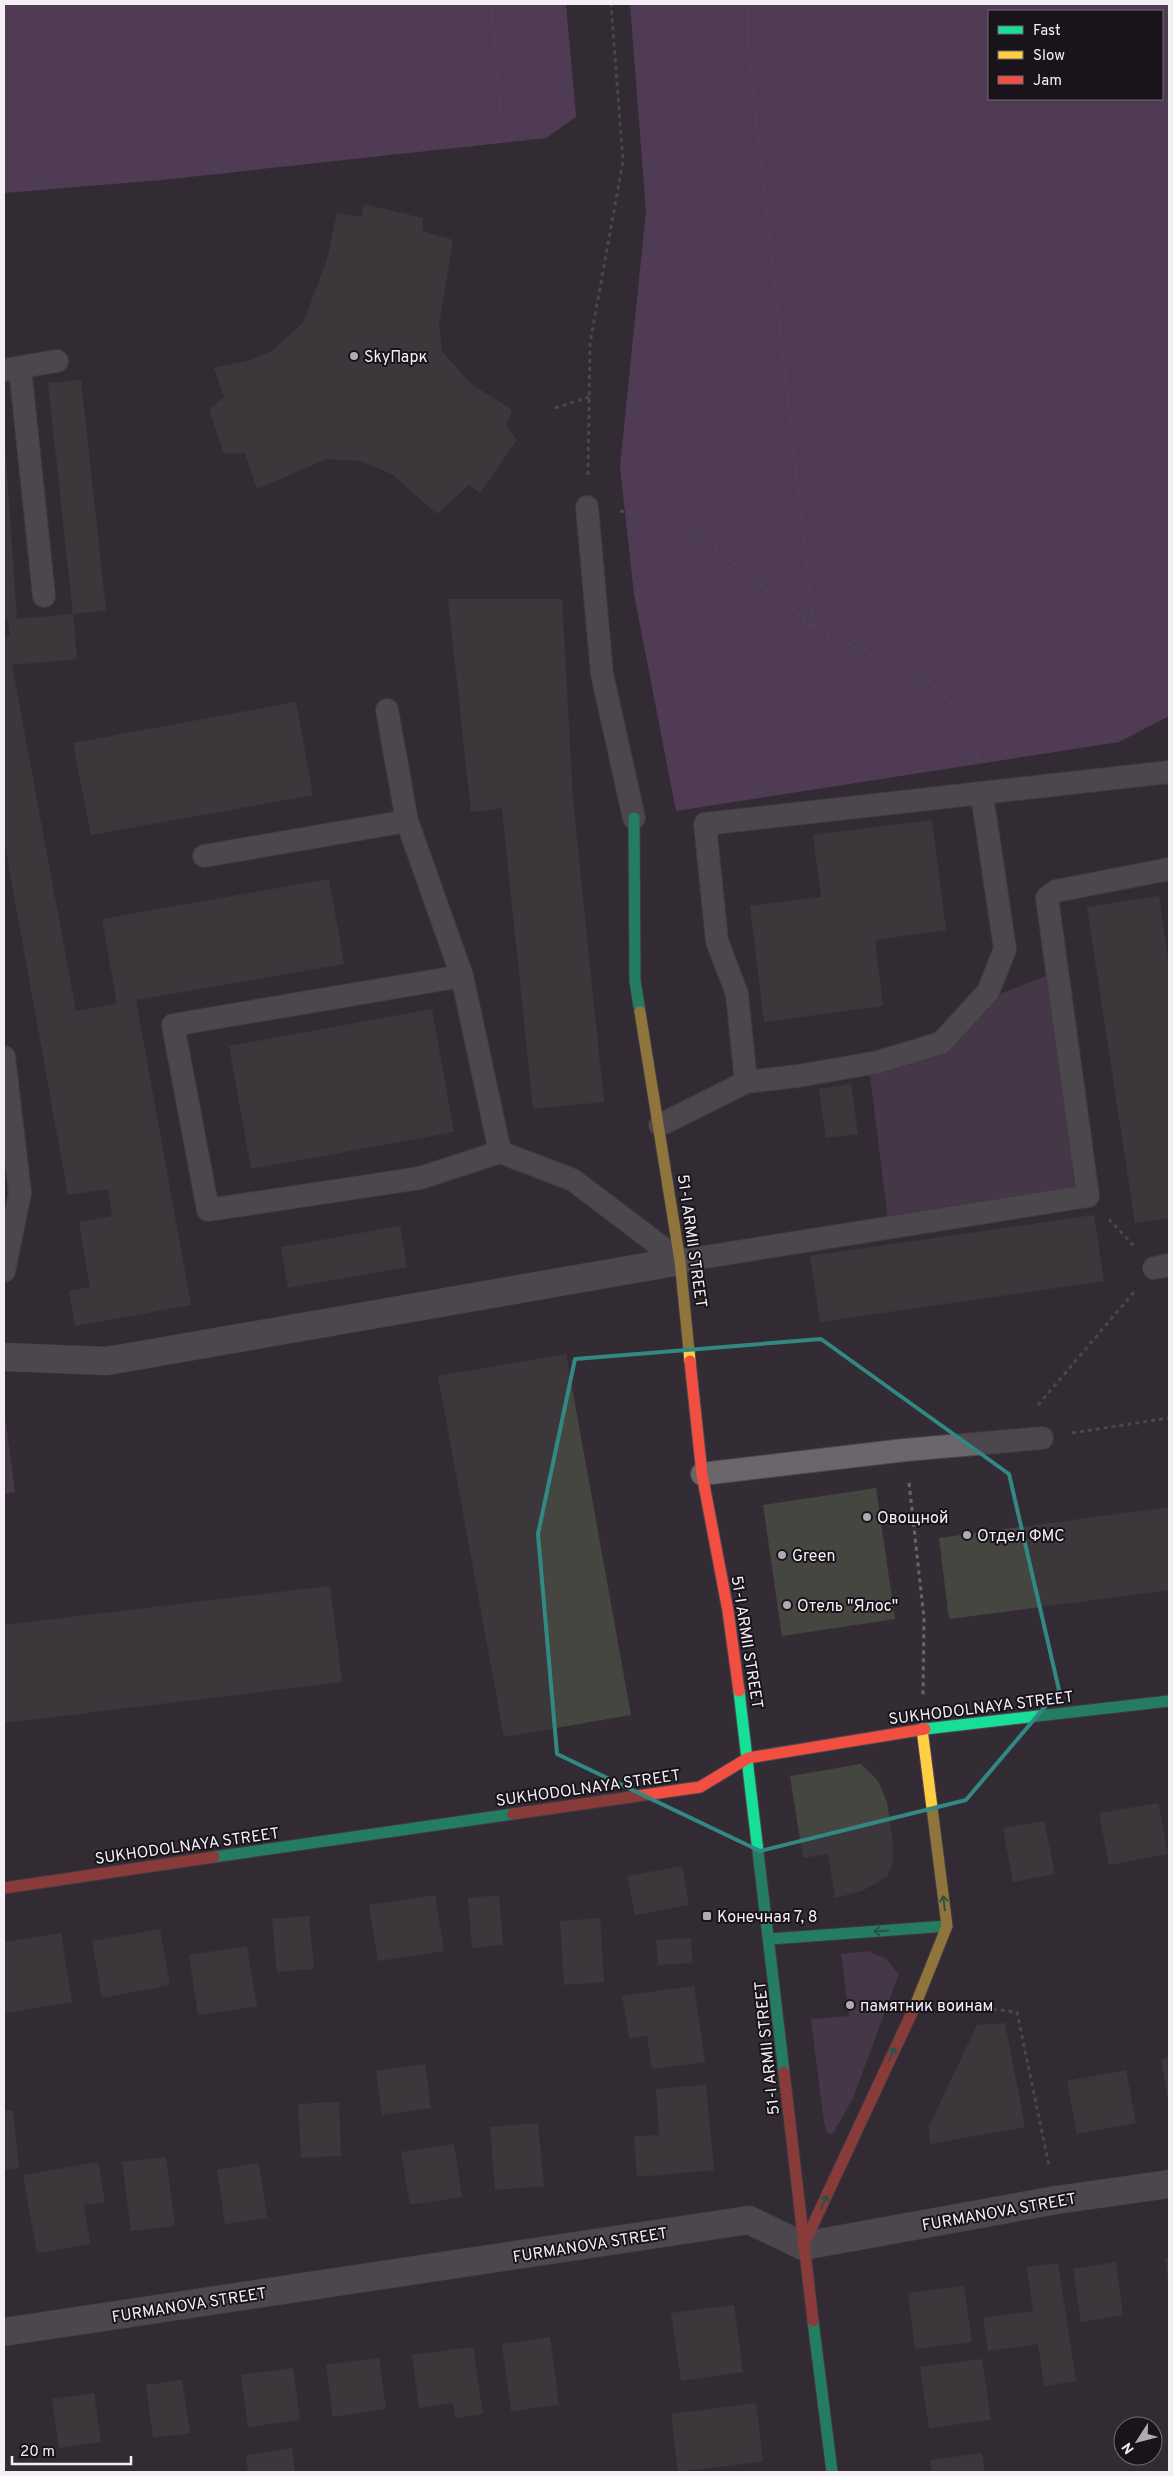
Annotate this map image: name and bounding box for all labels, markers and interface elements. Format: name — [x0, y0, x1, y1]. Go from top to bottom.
legend — [988, 10, 1163, 100]
text: Fast — [1033, 22, 1061, 41]
text: Slow — [1033, 47, 1065, 66]
text: Jam — [1033, 72, 1062, 91]
place label: SkyПарк — [364, 348, 428, 368]
marker: SkyПарк — [348, 350, 360, 362]
street label: 51-I ARMII STREET — [672, 1173, 710, 1309]
place label: Овощной — [877, 1509, 948, 1529]
marker: Овощной — [861, 1511, 873, 1523]
place label: Отдел ФМС — [977, 1527, 1065, 1547]
marker: Отдел ФМС — [961, 1529, 973, 1541]
place label: Green — [792, 1547, 836, 1567]
marker: Green — [776, 1549, 788, 1561]
street label: 51-I ARMII STREET — [726, 1574, 766, 1710]
place label: Отель "Ялос" — [797, 1597, 898, 1617]
marker: Отель "Ялос" — [781, 1599, 793, 1611]
street label: SUKHODOLNAYA STREET — [888, 1688, 1075, 1730]
street label: SUKHODOLNAYA STREET — [495, 1766, 682, 1812]
street label: SUKHODOLNAYA STREET — [94, 1824, 281, 1870]
one-way arrow — [939, 1896, 949, 1912]
place label: Конечная 7, 8 — [717, 1908, 818, 1928]
marker: Конечная 7, 8 — [701, 1910, 713, 1922]
one-way arrow — [873, 1926, 889, 1936]
street label: 51-I ARMII STREET — [751, 1980, 785, 2116]
place label: памятник воинам — [860, 1997, 993, 2017]
marker: памятник воинам — [844, 1999, 856, 2011]
one-way arrow — [888, 2047, 897, 2062]
street label: FURMANOVA STREET — [921, 2190, 1078, 2236]
one-way arrow — [819, 2195, 829, 2210]
street label: FURMANOVA STREET — [511, 2224, 669, 2268]
street label: FURMANOVA STREET — [110, 2284, 268, 2328]
north arrow — [1113, 2416, 1163, 2466]
scale bar — [12, 2434, 131, 2466]
text: N — [1119, 2439, 1139, 2457]
text: 20 m — [20, 2443, 55, 2462]

